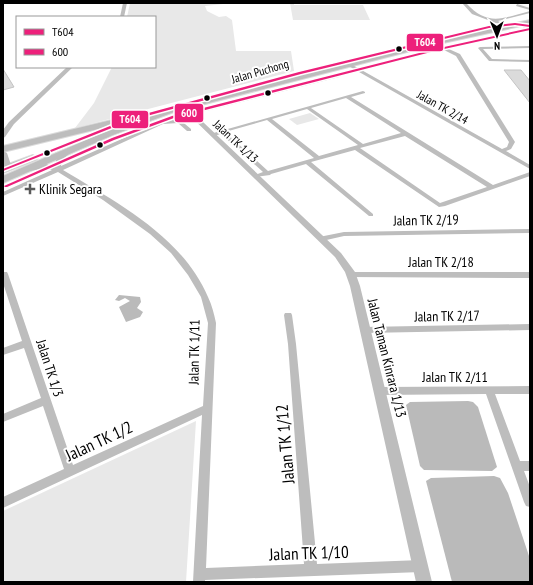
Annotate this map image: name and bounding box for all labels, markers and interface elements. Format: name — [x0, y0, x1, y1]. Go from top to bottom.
legend — [16, 16, 156, 68]
north arrow — [477, 16, 517, 56]
text: T604 — [52, 24, 74, 39]
line badge: T604 — [406, 33, 444, 52]
text: T604 — [415, 35, 436, 49]
text: N — [494, 39, 500, 53]
text: 600 — [52, 44, 68, 59]
unlabelled marker — [394, 44, 404, 54]
street label: Jalan Puchong — [229, 56, 290, 87]
street label: Jalan TK 2/14 — [414, 86, 472, 127]
unlabelled marker — [263, 88, 273, 98]
unlabelled marker — [202, 93, 212, 103]
line badge: 600 — [174, 103, 204, 123]
text: 600 — [181, 106, 197, 120]
line badge: T604 — [111, 110, 149, 129]
text: T604 — [120, 112, 141, 126]
street label: Jalan TK 1/13 — [210, 116, 262, 166]
unlabelled marker — [95, 140, 105, 150]
unlabelled marker — [42, 148, 52, 158]
place label: Klinik Segara — [39, 180, 102, 198]
marker: Klinik Segara — [24, 183, 36, 195]
street label: Jalan TK 2/19 — [392, 210, 459, 230]
street label: Jalan TK 2/18 — [407, 253, 474, 271]
street label: Jalan Taman Kinrara 1/13 — [363, 296, 410, 419]
street label: Jalan TK 2/17 — [413, 306, 480, 326]
street label: Jalan TK 1/11 — [184, 319, 204, 386]
street label: Jalan TK 1/3 — [32, 336, 68, 399]
street label: Jalan TK 2/11 — [421, 368, 488, 386]
street label: Jalan TK 1/12 — [271, 403, 300, 486]
street label: Jalan TK 1/2 — [61, 416, 136, 467]
street label: Jalan TK 1/10 — [268, 541, 349, 565]

